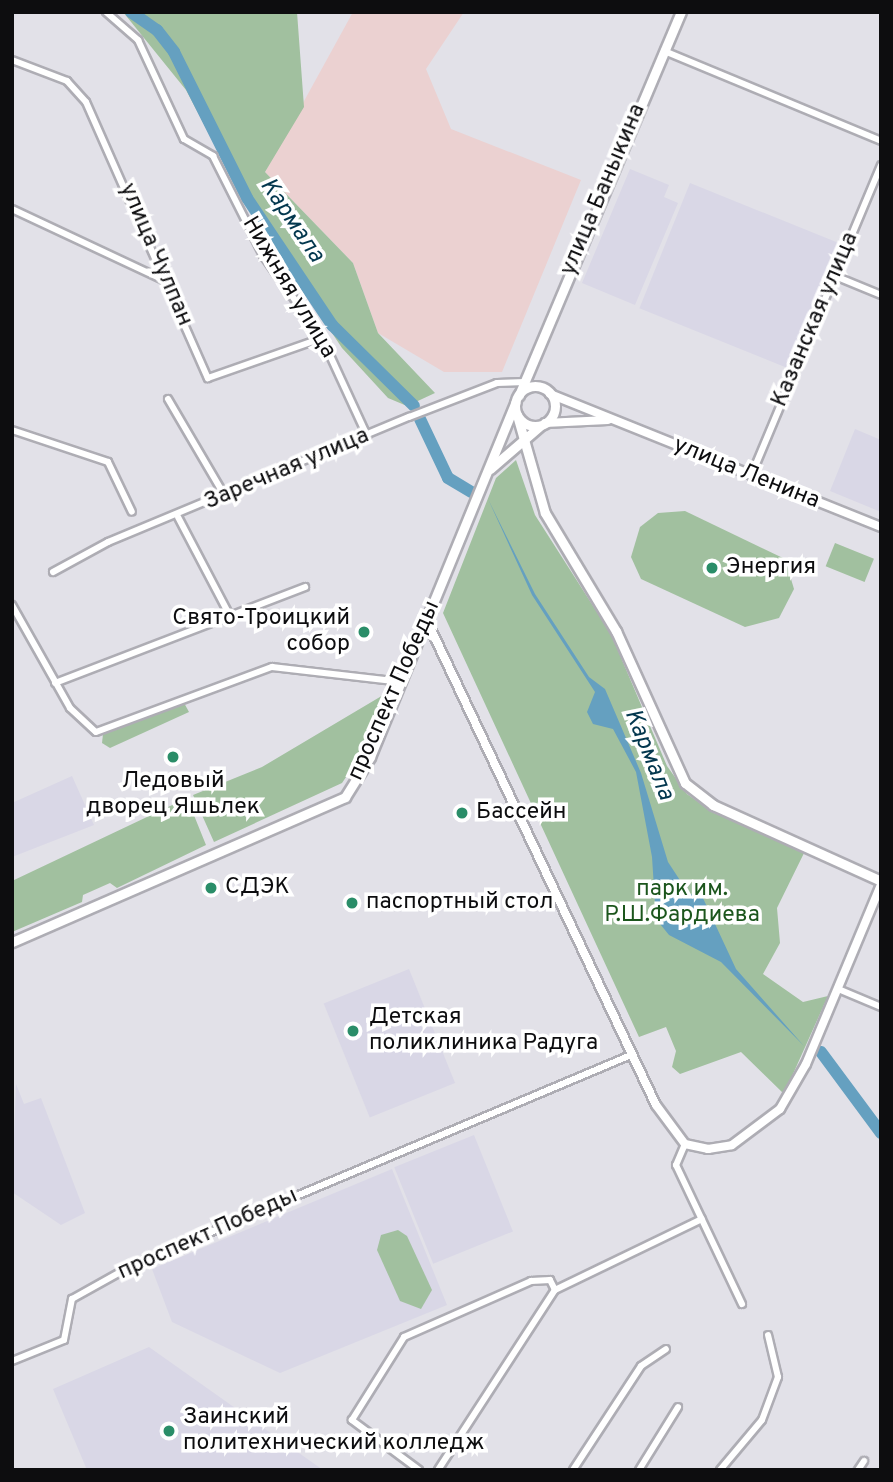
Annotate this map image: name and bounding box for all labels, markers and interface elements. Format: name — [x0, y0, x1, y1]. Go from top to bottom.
street label: улица Баныкина — [555, 100, 653, 280]
water label: Кармала — [252, 173, 330, 269]
street label: улица Чулпан — [112, 179, 198, 331]
street label: Нижняя улица — [235, 212, 341, 364]
street label: Казанская улица — [767, 229, 865, 411]
street label: Заречная улица — [200, 423, 374, 517]
street label: улица Ленина — [669, 432, 823, 516]
place label: Энергия — [726, 554, 816, 582]
marker: Энергия — [704, 560, 720, 576]
street label: проспект Победы — [343, 597, 447, 785]
place label: Свято-Троицкий собор — [172, 605, 350, 659]
marker: Свято-Троицкий собор — [356, 624, 372, 640]
water label: Кармала — [617, 705, 679, 805]
marker: Ледовый дворец Яшьлек — [165, 749, 181, 765]
place label: Ледовый дворец Яшьлек — [86, 768, 260, 822]
place label: Бассейн — [476, 799, 566, 827]
marker: Бассейн — [454, 805, 470, 821]
place label: СДЭК — [225, 874, 290, 902]
park label: парк им. Р.Ш.Фардиева — [604, 876, 760, 930]
marker: СДЭК — [203, 880, 219, 896]
place label: паспортный стол — [366, 889, 553, 917]
marker: паспортный стол — [344, 895, 360, 911]
place label: Детская поликлиника Радуга — [369, 1004, 598, 1058]
marker: Детская поликлиника Радуга — [343, 1021, 363, 1041]
street label: проспект Победы — [114, 1183, 302, 1287]
place label: Заинский политехнический колледж — [183, 1404, 484, 1458]
marker: Заинский политехнический колледж — [161, 1423, 177, 1439]

